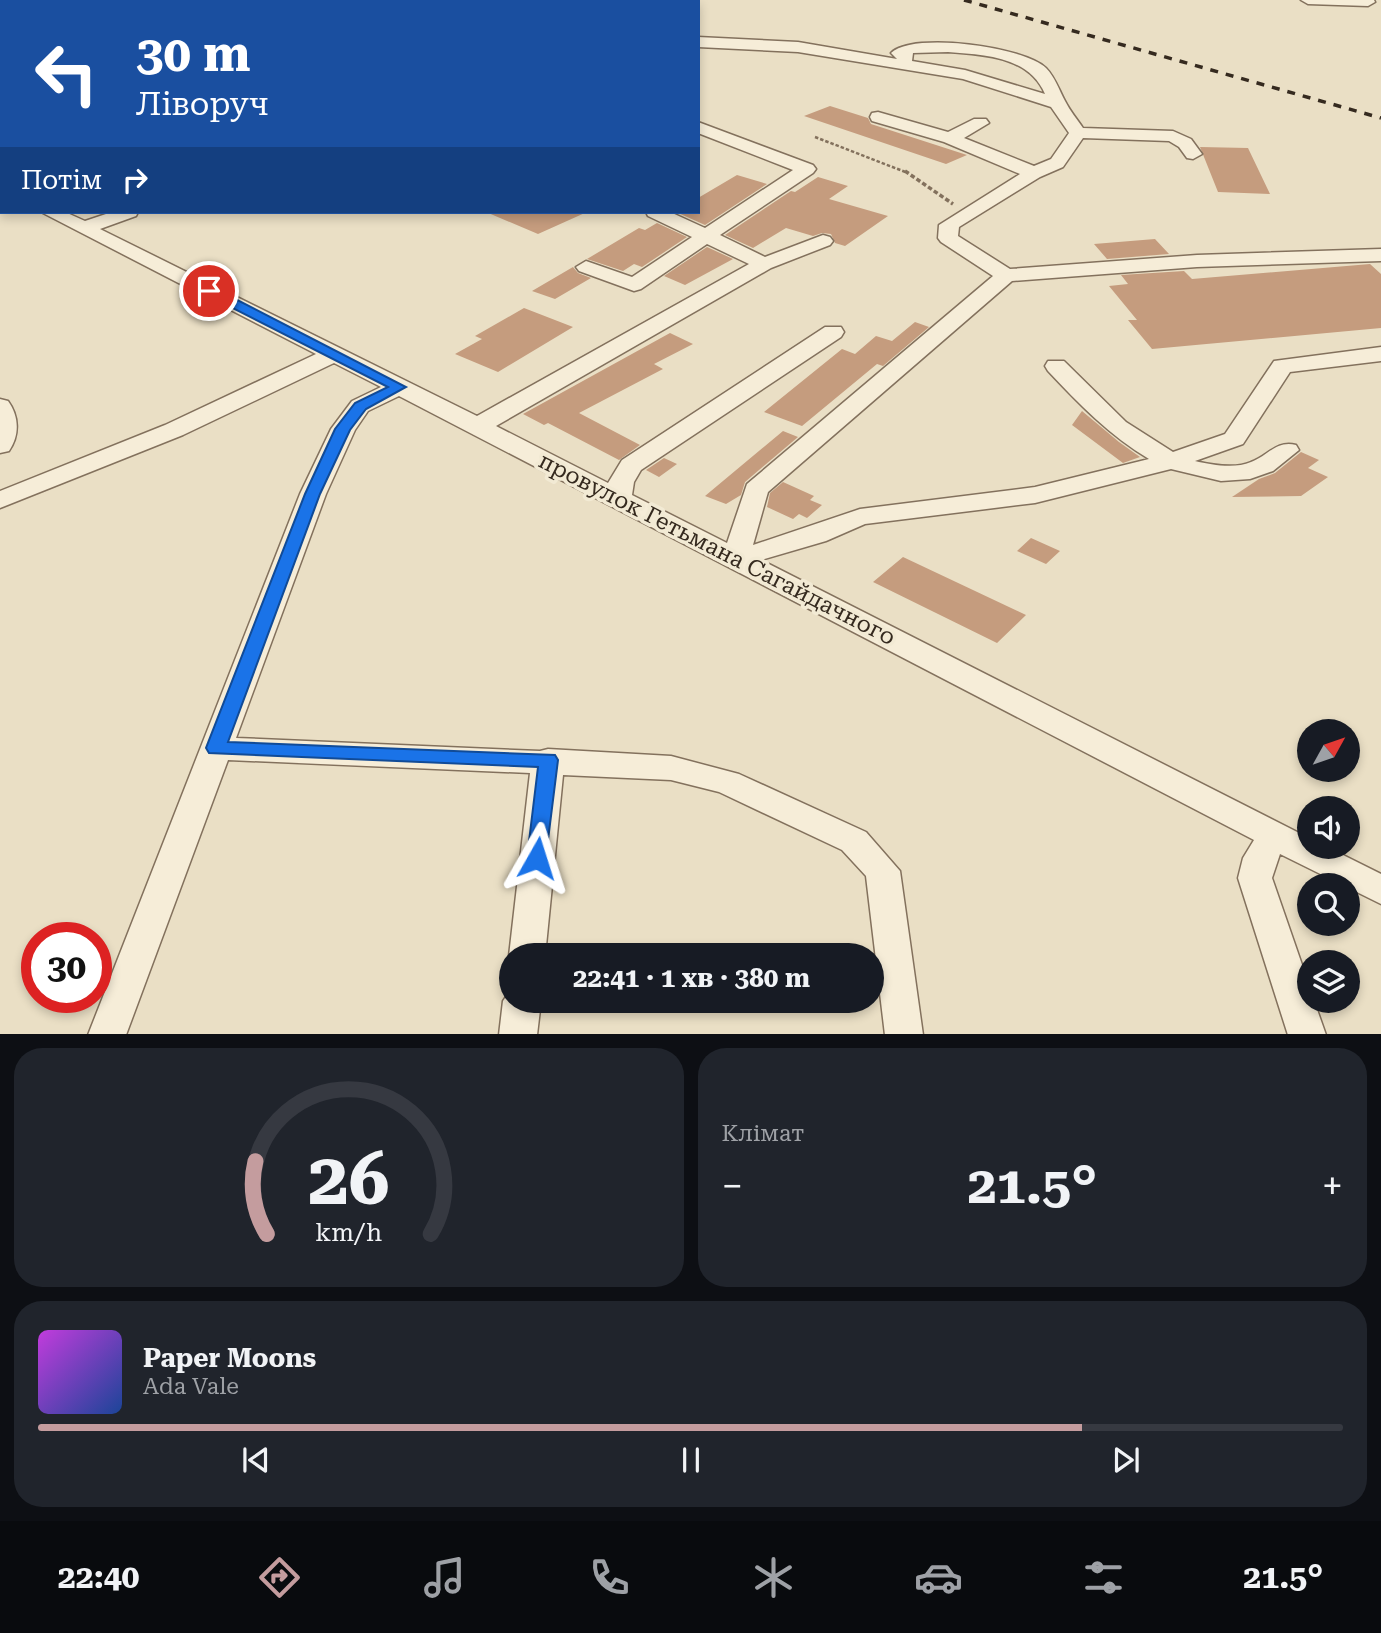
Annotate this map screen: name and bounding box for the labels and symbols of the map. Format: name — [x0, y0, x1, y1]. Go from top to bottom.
pin — [179, 261, 239, 321]
street label: провулок Гетьмана Сагайдачного — [534, 447, 900, 651]
north arrow — [1297, 719, 1360, 782]
position arrow — [500, 821, 574, 895]
speed limit sign: 30 — [21, 922, 112, 1013]

